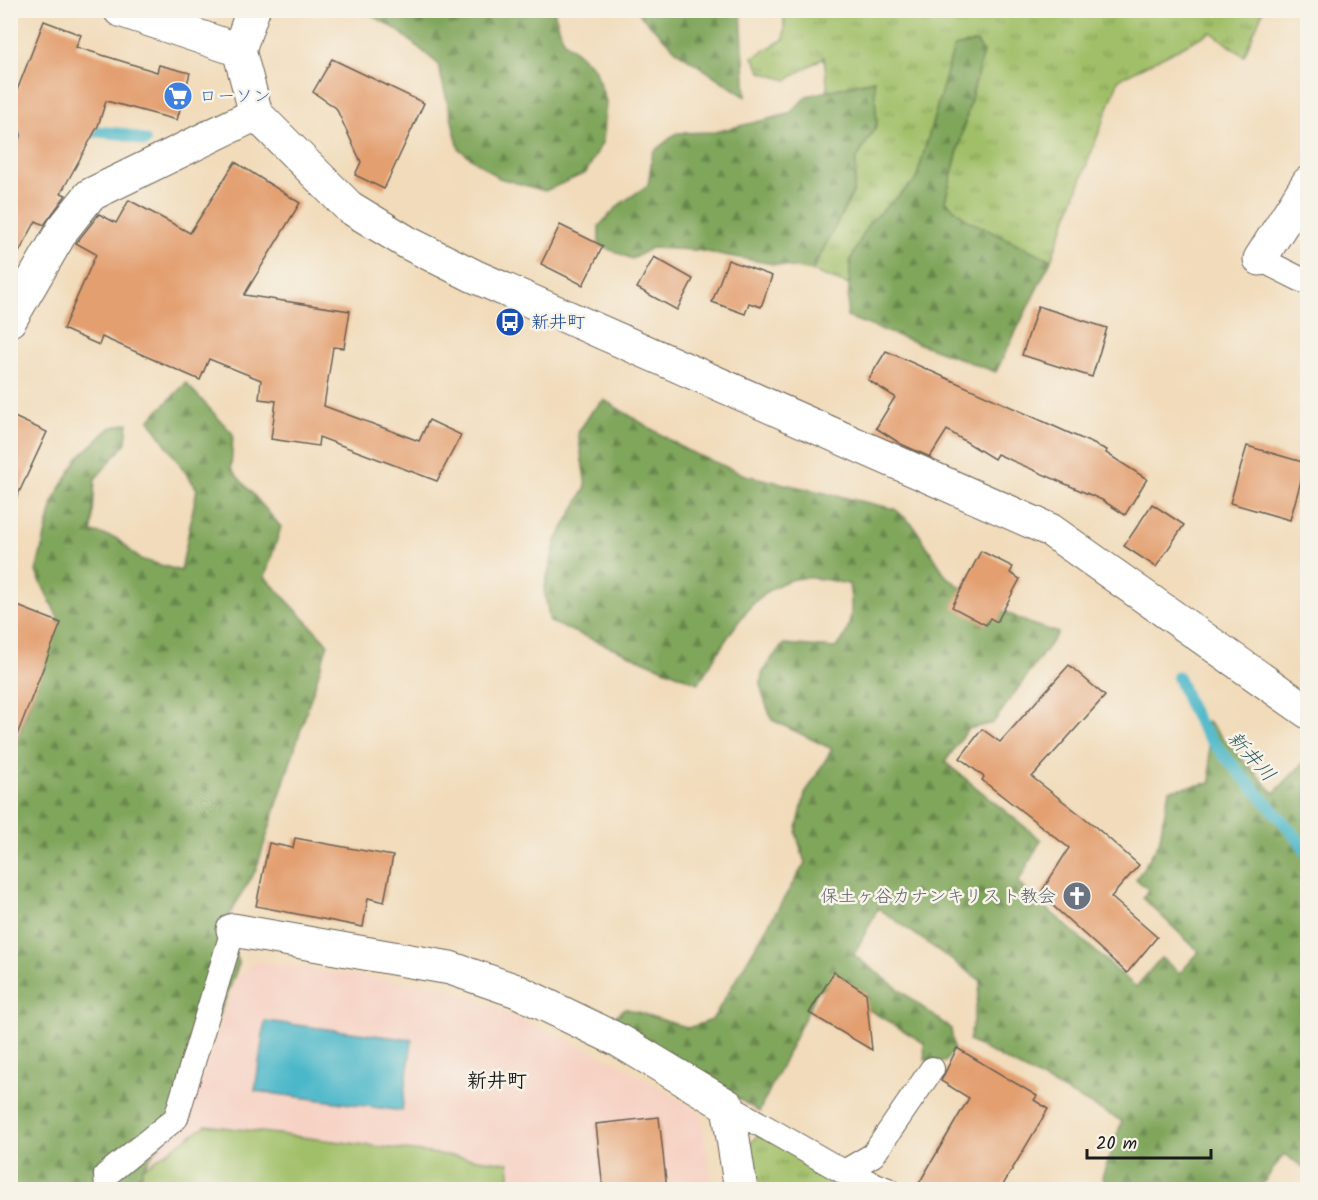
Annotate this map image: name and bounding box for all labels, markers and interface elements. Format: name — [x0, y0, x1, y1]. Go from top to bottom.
supermarket icon: ローソン — [162, 80, 194, 112]
place label: ローソン — [199, 83, 271, 112]
bus stop icon: 新井町 — [494, 306, 526, 338]
place label: 新井町 — [531, 309, 585, 338]
water label: 新井川 — [1219, 724, 1282, 790]
church icon: 保土ヶ谷カナンキリスト教会 — [1061, 880, 1093, 912]
place label: 保土ヶ谷カナンキリスト教会 — [821, 883, 1056, 912]
district label: 新井町 — [467, 1066, 527, 1098]
scale bar — [1087, 1122, 1212, 1160]
text: 20 m — [1096, 1130, 1137, 1159]

